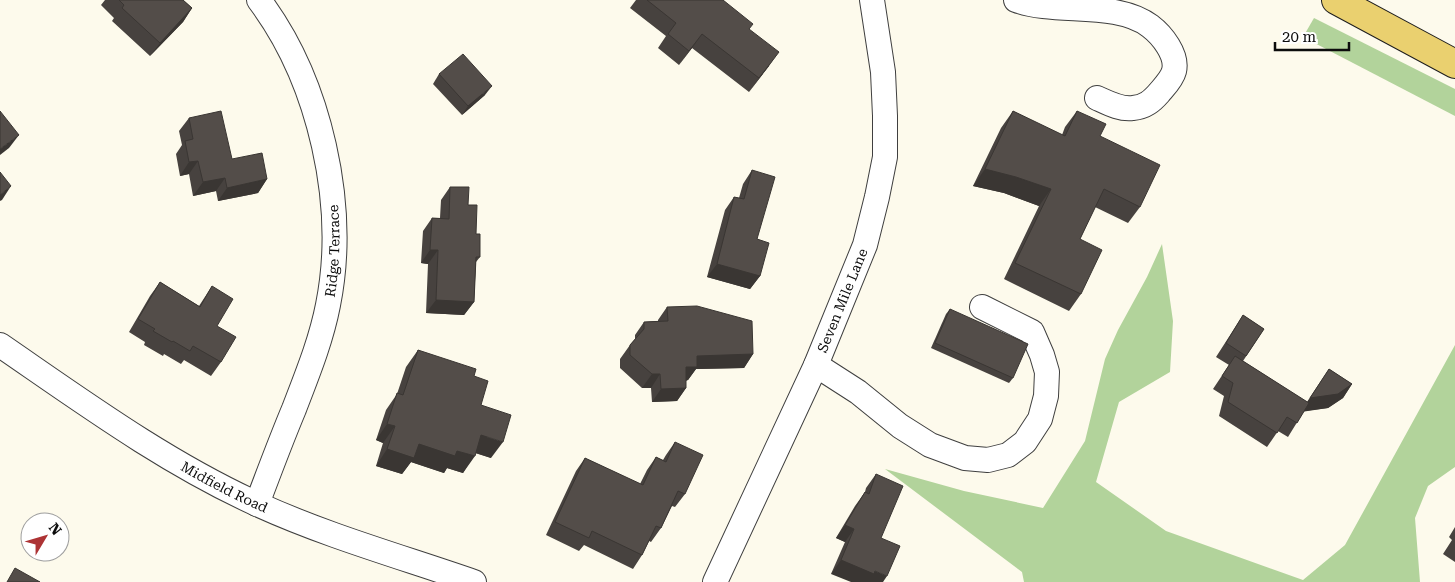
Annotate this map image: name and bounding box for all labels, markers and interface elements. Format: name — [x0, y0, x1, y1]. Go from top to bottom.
scale bar — [1275, 20, 1349, 52]
text: 20 m — [1282, 28, 1317, 46]
street label: Ridge Terrace — [322, 204, 342, 298]
street label: Seven Mile Lane — [814, 246, 871, 355]
street label: Midfield Road — [178, 458, 270, 516]
north arrow — [20, 512, 70, 562]
text: N — [46, 520, 65, 538]

